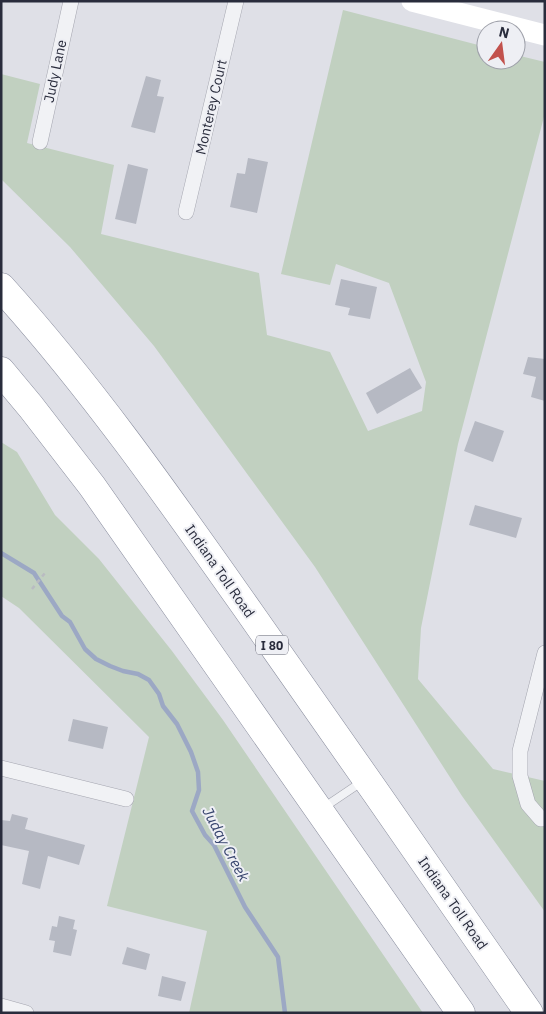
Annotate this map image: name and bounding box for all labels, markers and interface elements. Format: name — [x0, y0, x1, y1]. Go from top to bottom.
north arrow — [476, 20, 526, 70]
text: N — [497, 22, 511, 42]
street label: Judy Lane — [40, 38, 70, 104]
street label: Monterey Court — [191, 58, 231, 156]
street label: Indiana Toll Road — [181, 521, 259, 621]
road number: I 80 — [256, 636, 288, 654]
water label: Juday Creek — [198, 803, 254, 885]
street label: Indiana Toll Road — [414, 853, 492, 953]

